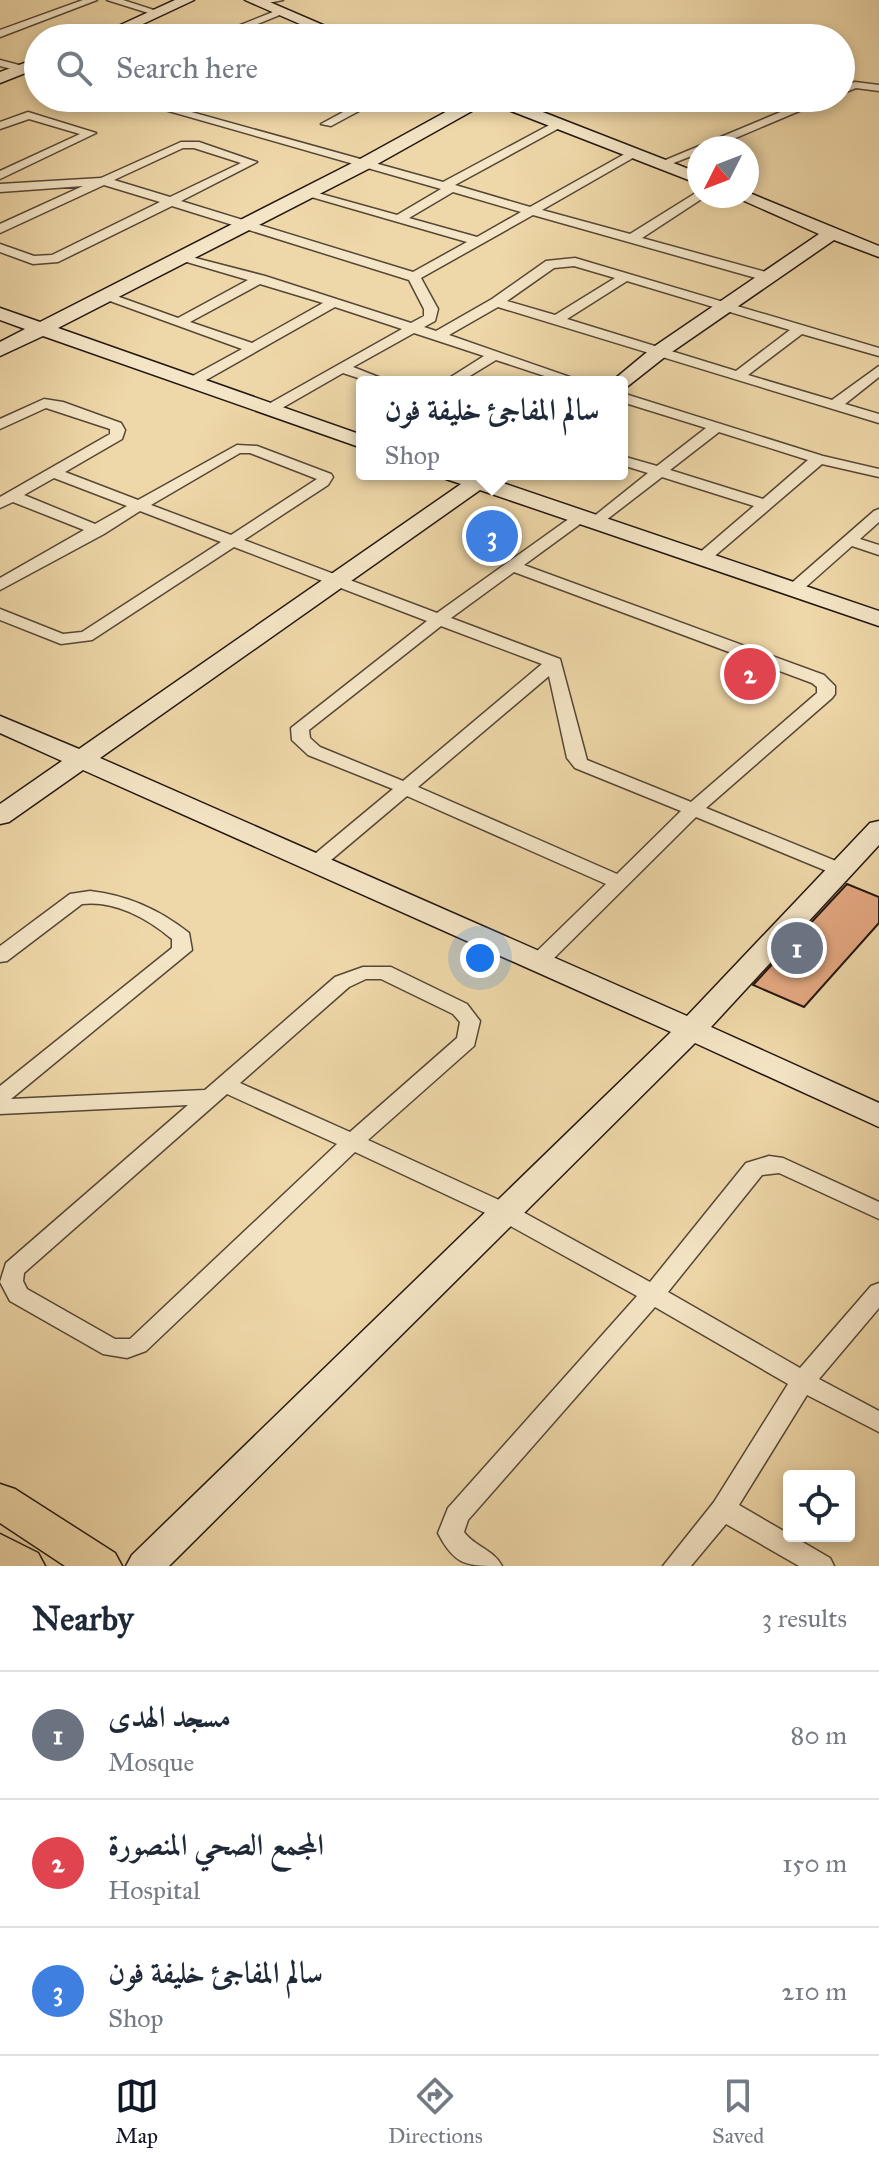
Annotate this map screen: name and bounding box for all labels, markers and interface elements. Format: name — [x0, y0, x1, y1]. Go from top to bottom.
search box — [24, 24, 855, 112]
icon: search — [52, 46, 96, 90]
text: Search here — [116, 50, 258, 86]
north arrow — [687, 136, 759, 208]
popup — [356, 376, 628, 480]
text: سالم المفاجئ خليفة فون — [384, 392, 600, 428]
text: Shop — [384, 439, 440, 471]
pin: 3 — [466, 506, 518, 566]
pin: 2 — [724, 644, 776, 704]
pin: 1 — [771, 918, 823, 978]
your location — [460, 938, 500, 978]
map controls — [783, 1470, 855, 1542]
button: locate — [783, 1470, 855, 1542]
text: Nearby — [32, 1598, 134, 1639]
text: 3 results — [762, 1602, 847, 1634]
text: مسجد الهدى — [108, 1699, 231, 1735]
text: 1 — [53, 1719, 63, 1751]
text: 80 m — [791, 1719, 847, 1751]
text: Mosque — [108, 1746, 194, 1778]
text: المجمع الصحي المنصورة — [108, 1827, 324, 1863]
text: 2 — [52, 1847, 64, 1879]
text: 150 m — [782, 1847, 847, 1879]
text: Hospital — [108, 1874, 200, 1906]
text: سالم المفاجئ خليفة فون — [108, 1955, 323, 1991]
text: 3 — [53, 1975, 63, 2007]
text: 210 m — [781, 1975, 847, 2007]
text: Shop — [108, 2002, 164, 2034]
tab: Map — [115, 2074, 159, 2149]
tab: Directions — [388, 2074, 483, 2149]
tab: Saved — [712, 2074, 764, 2149]

